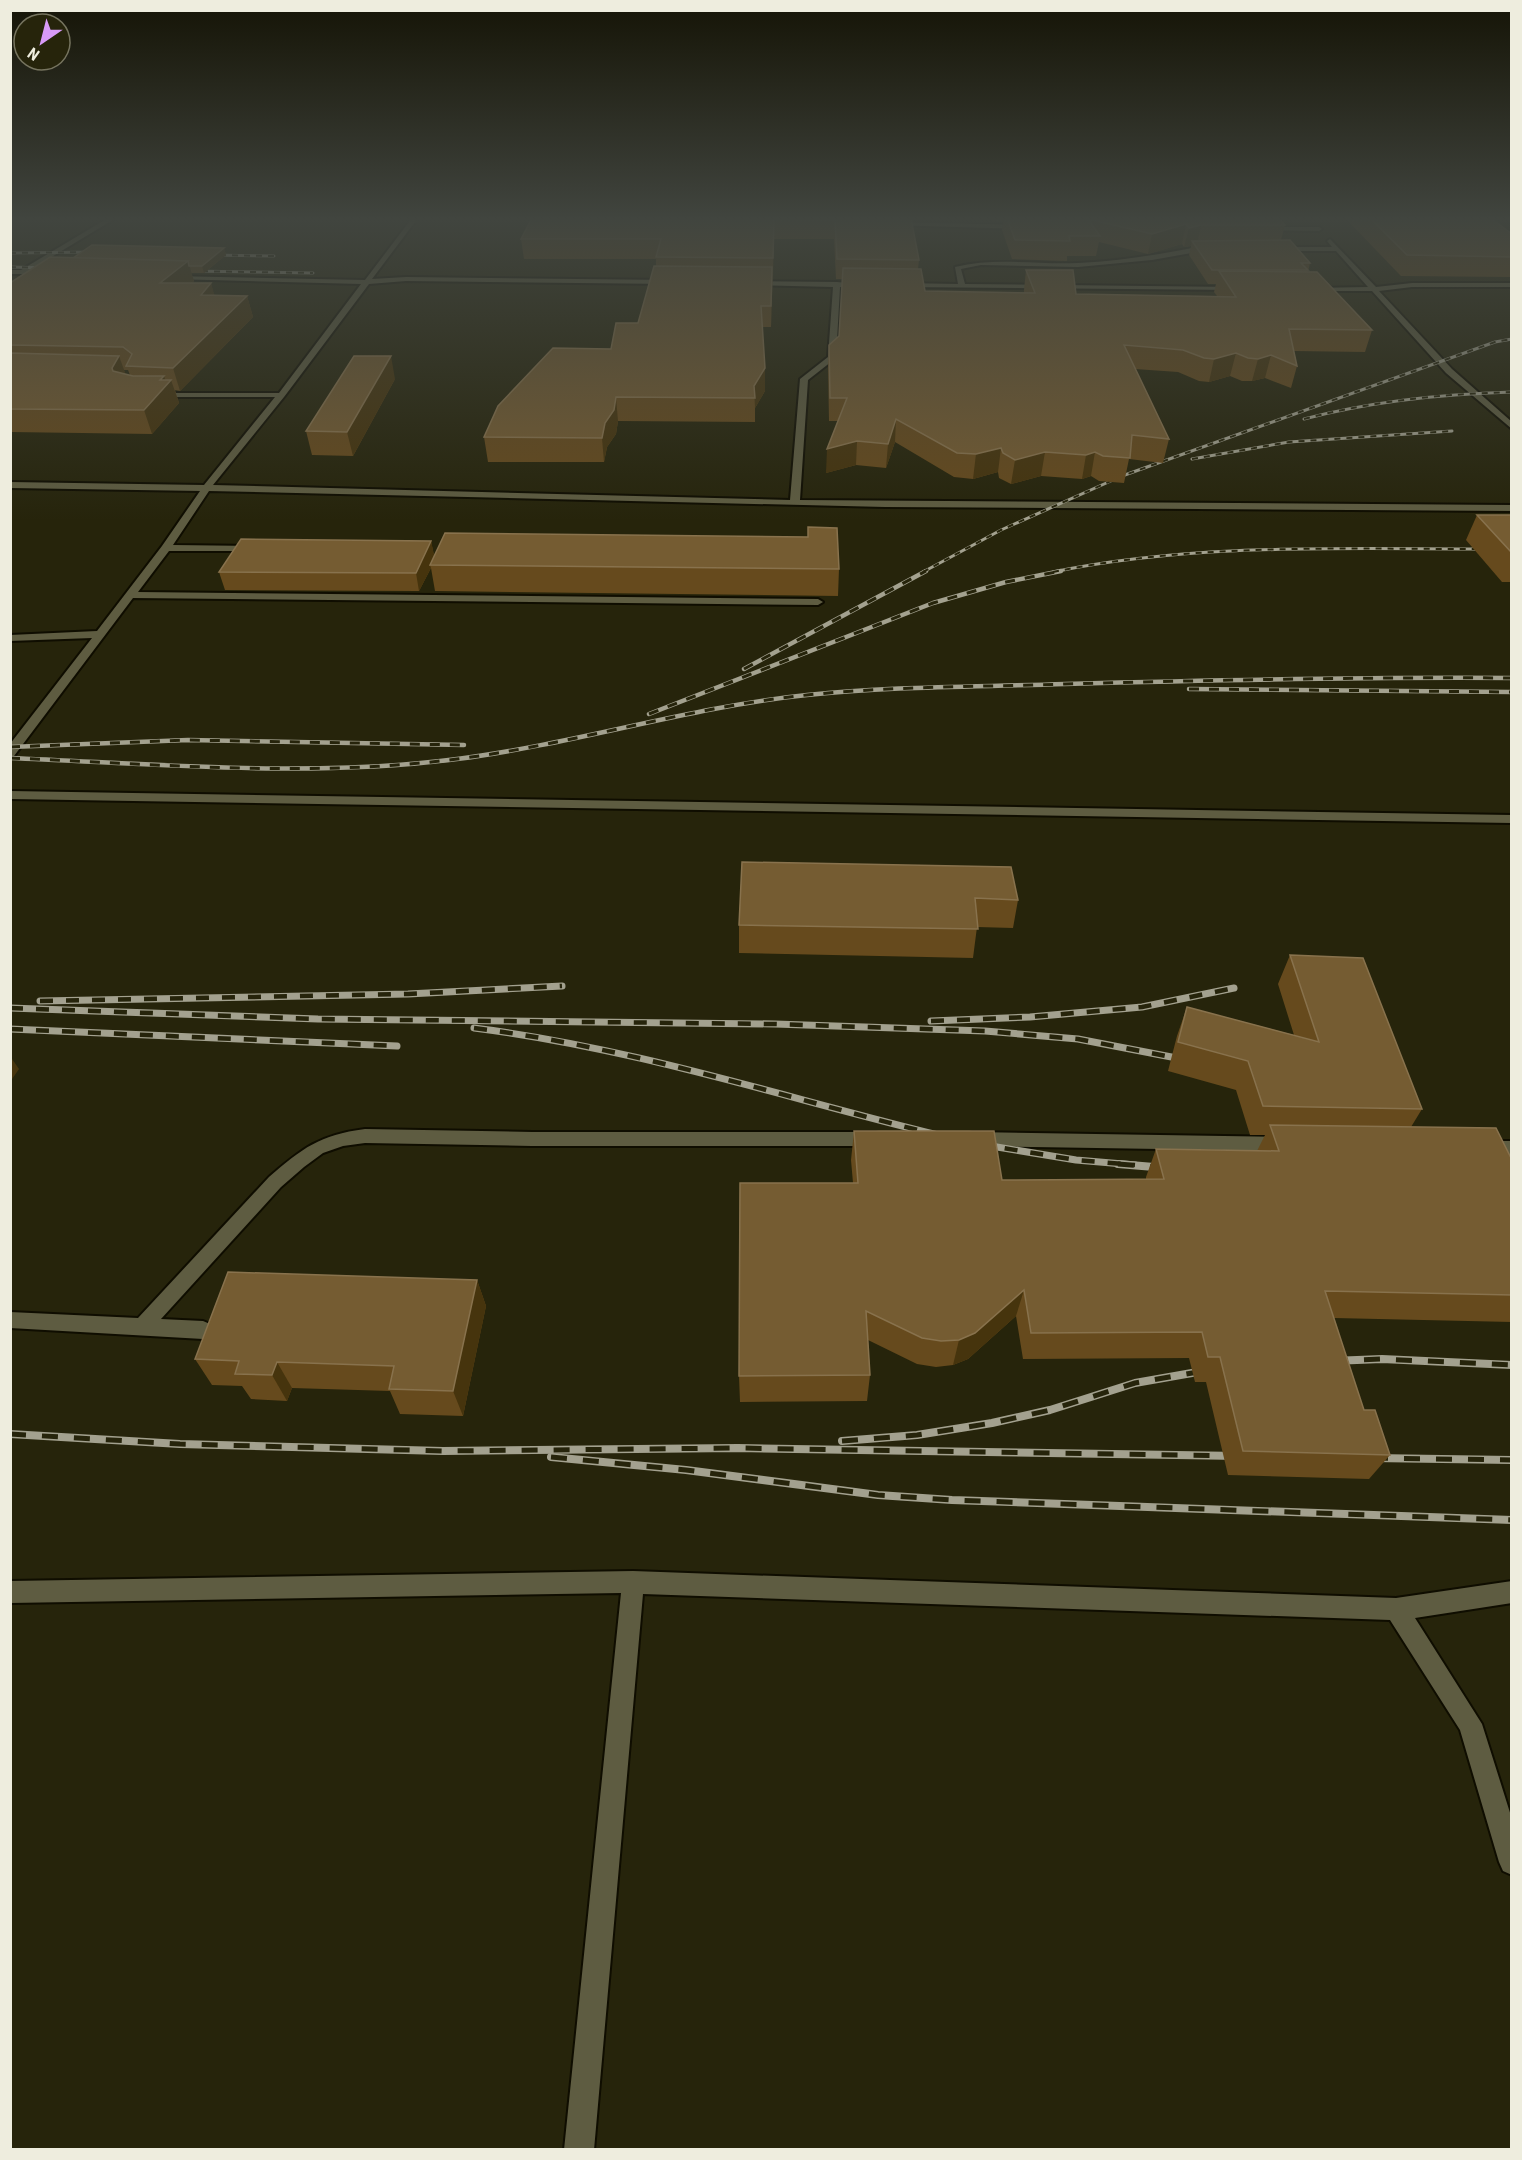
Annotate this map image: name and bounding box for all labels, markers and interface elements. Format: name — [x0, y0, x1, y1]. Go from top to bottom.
north arrow — [12, 12, 72, 72]
text: N — [24, 43, 43, 64]

